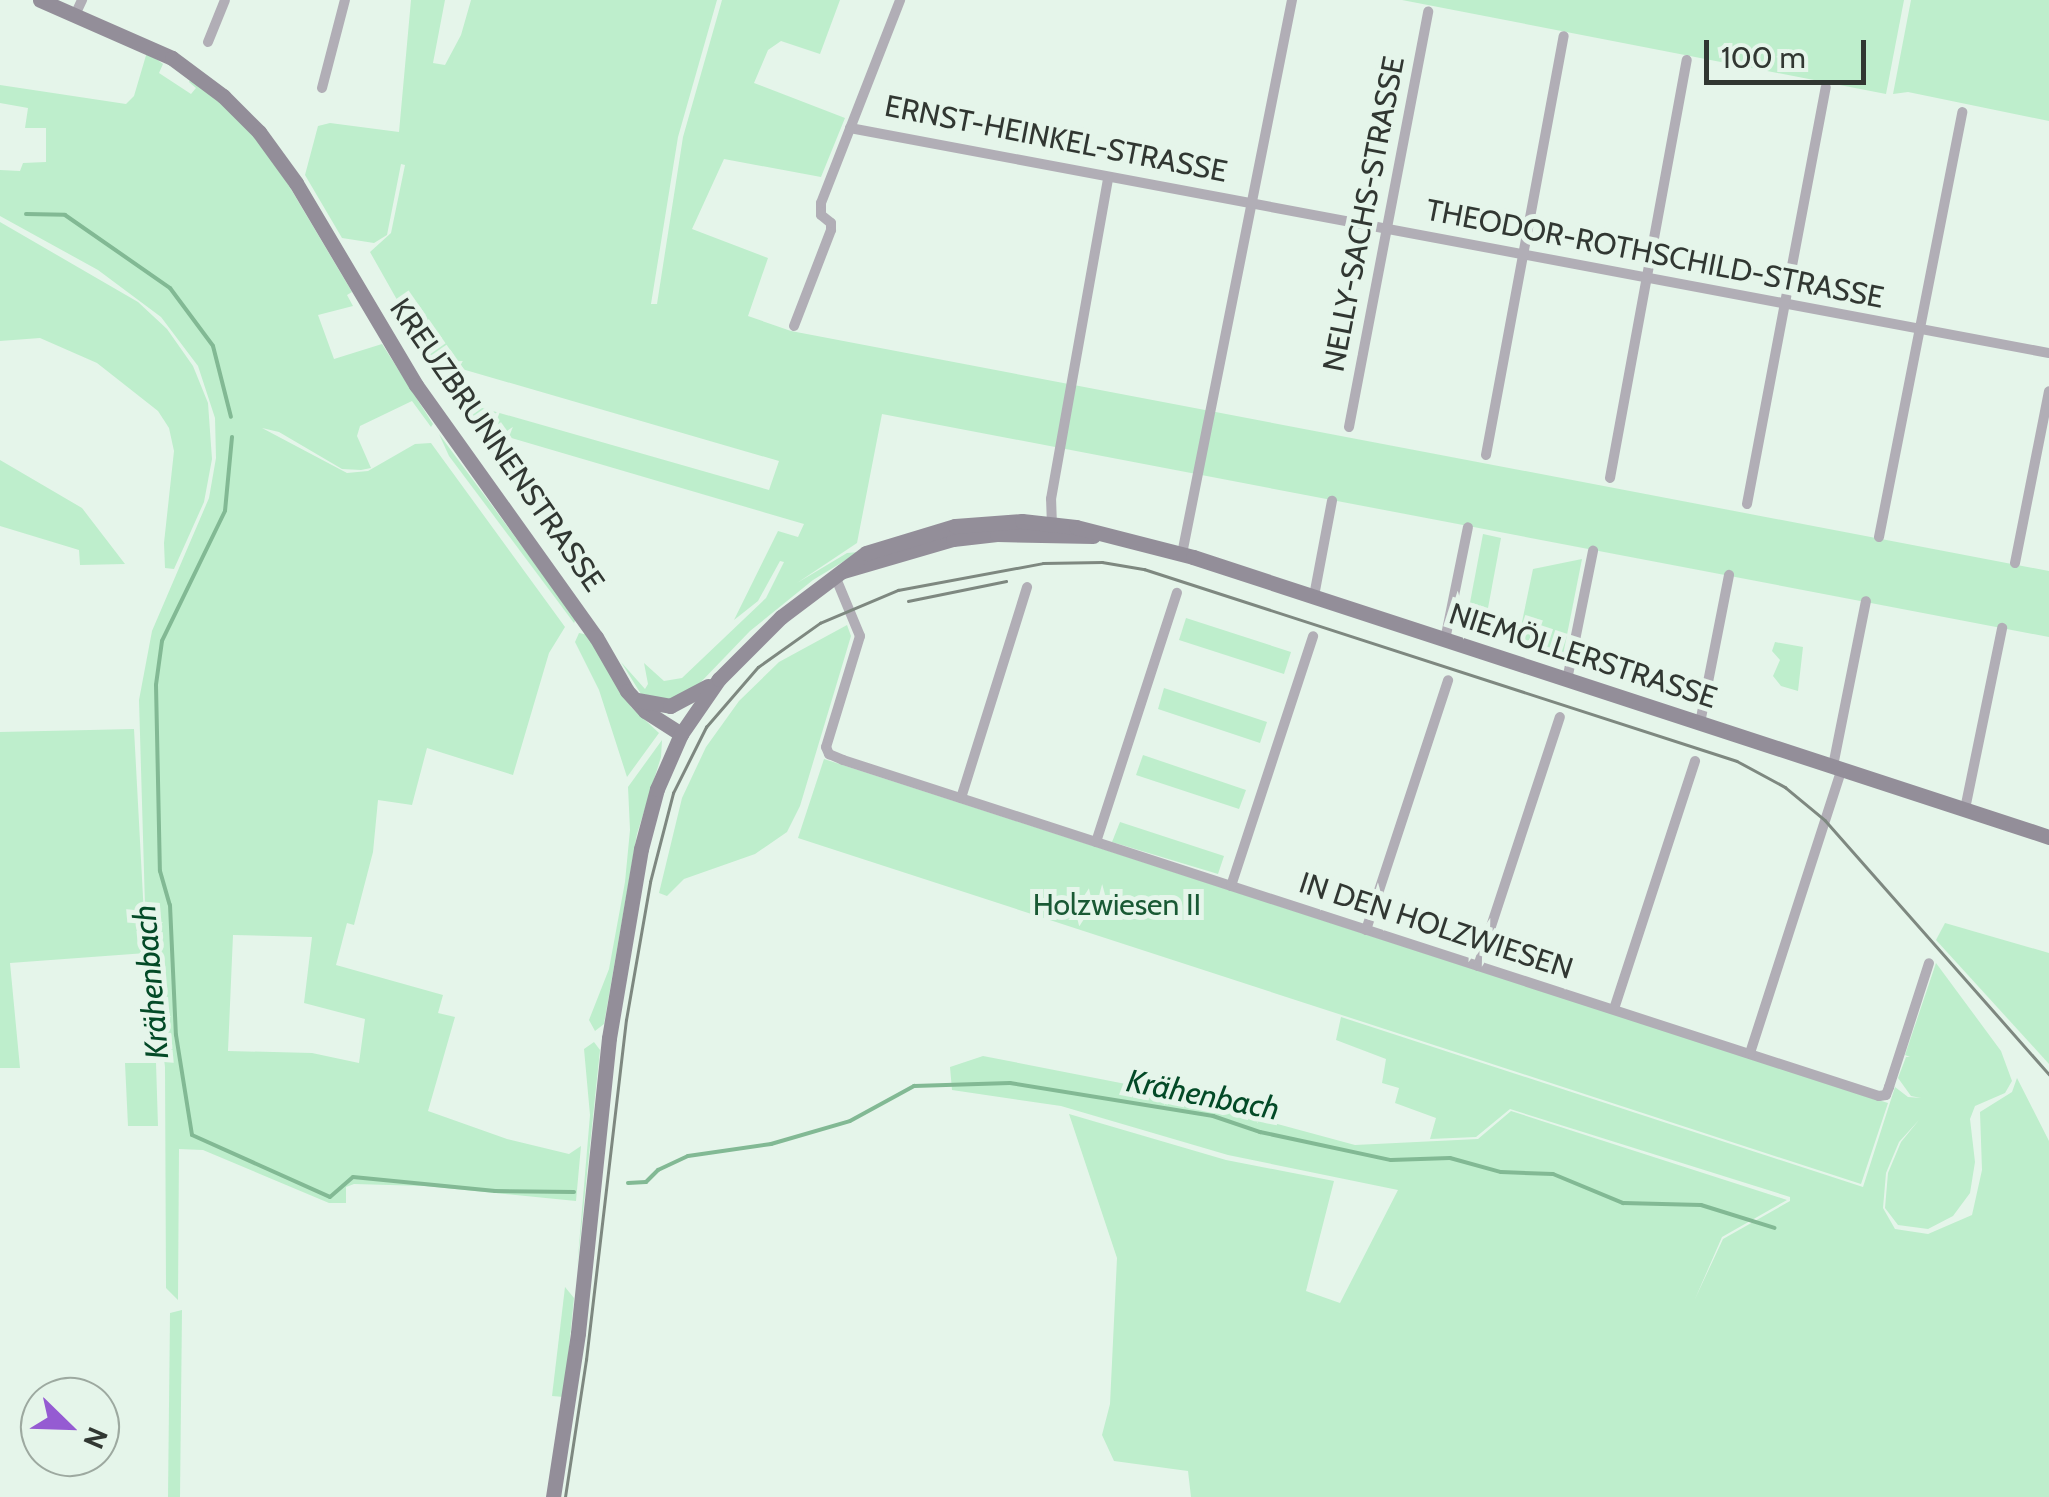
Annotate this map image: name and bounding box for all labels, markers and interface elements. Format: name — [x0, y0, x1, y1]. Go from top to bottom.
scale bar — [1709, 20, 1872, 82]
text: 100 m — [1721, 39, 1806, 76]
street label: NELLY-SACHS-STRASSE — [1316, 53, 1412, 375]
street label: ERNST-HEINKEL-STRASSE — [882, 88, 1230, 190]
street label: THEODOR-ROTHSCHILD-STRASSE — [1423, 192, 1887, 316]
street label: KREUZBRUNNENSTRASSE — [382, 292, 612, 598]
street label: NIEMÖLLERSTRASSE — [1445, 596, 1721, 716]
street label: IN DEN HOLZWIESEN — [1295, 865, 1577, 987]
park label: Holzwiesen II — [1033, 887, 1201, 923]
water label: Krähenbach — [125, 903, 177, 1061]
water label: Krähenbach — [1123, 1061, 1283, 1129]
north arrow — [20, 1377, 120, 1477]
text: N — [76, 1422, 115, 1454]

